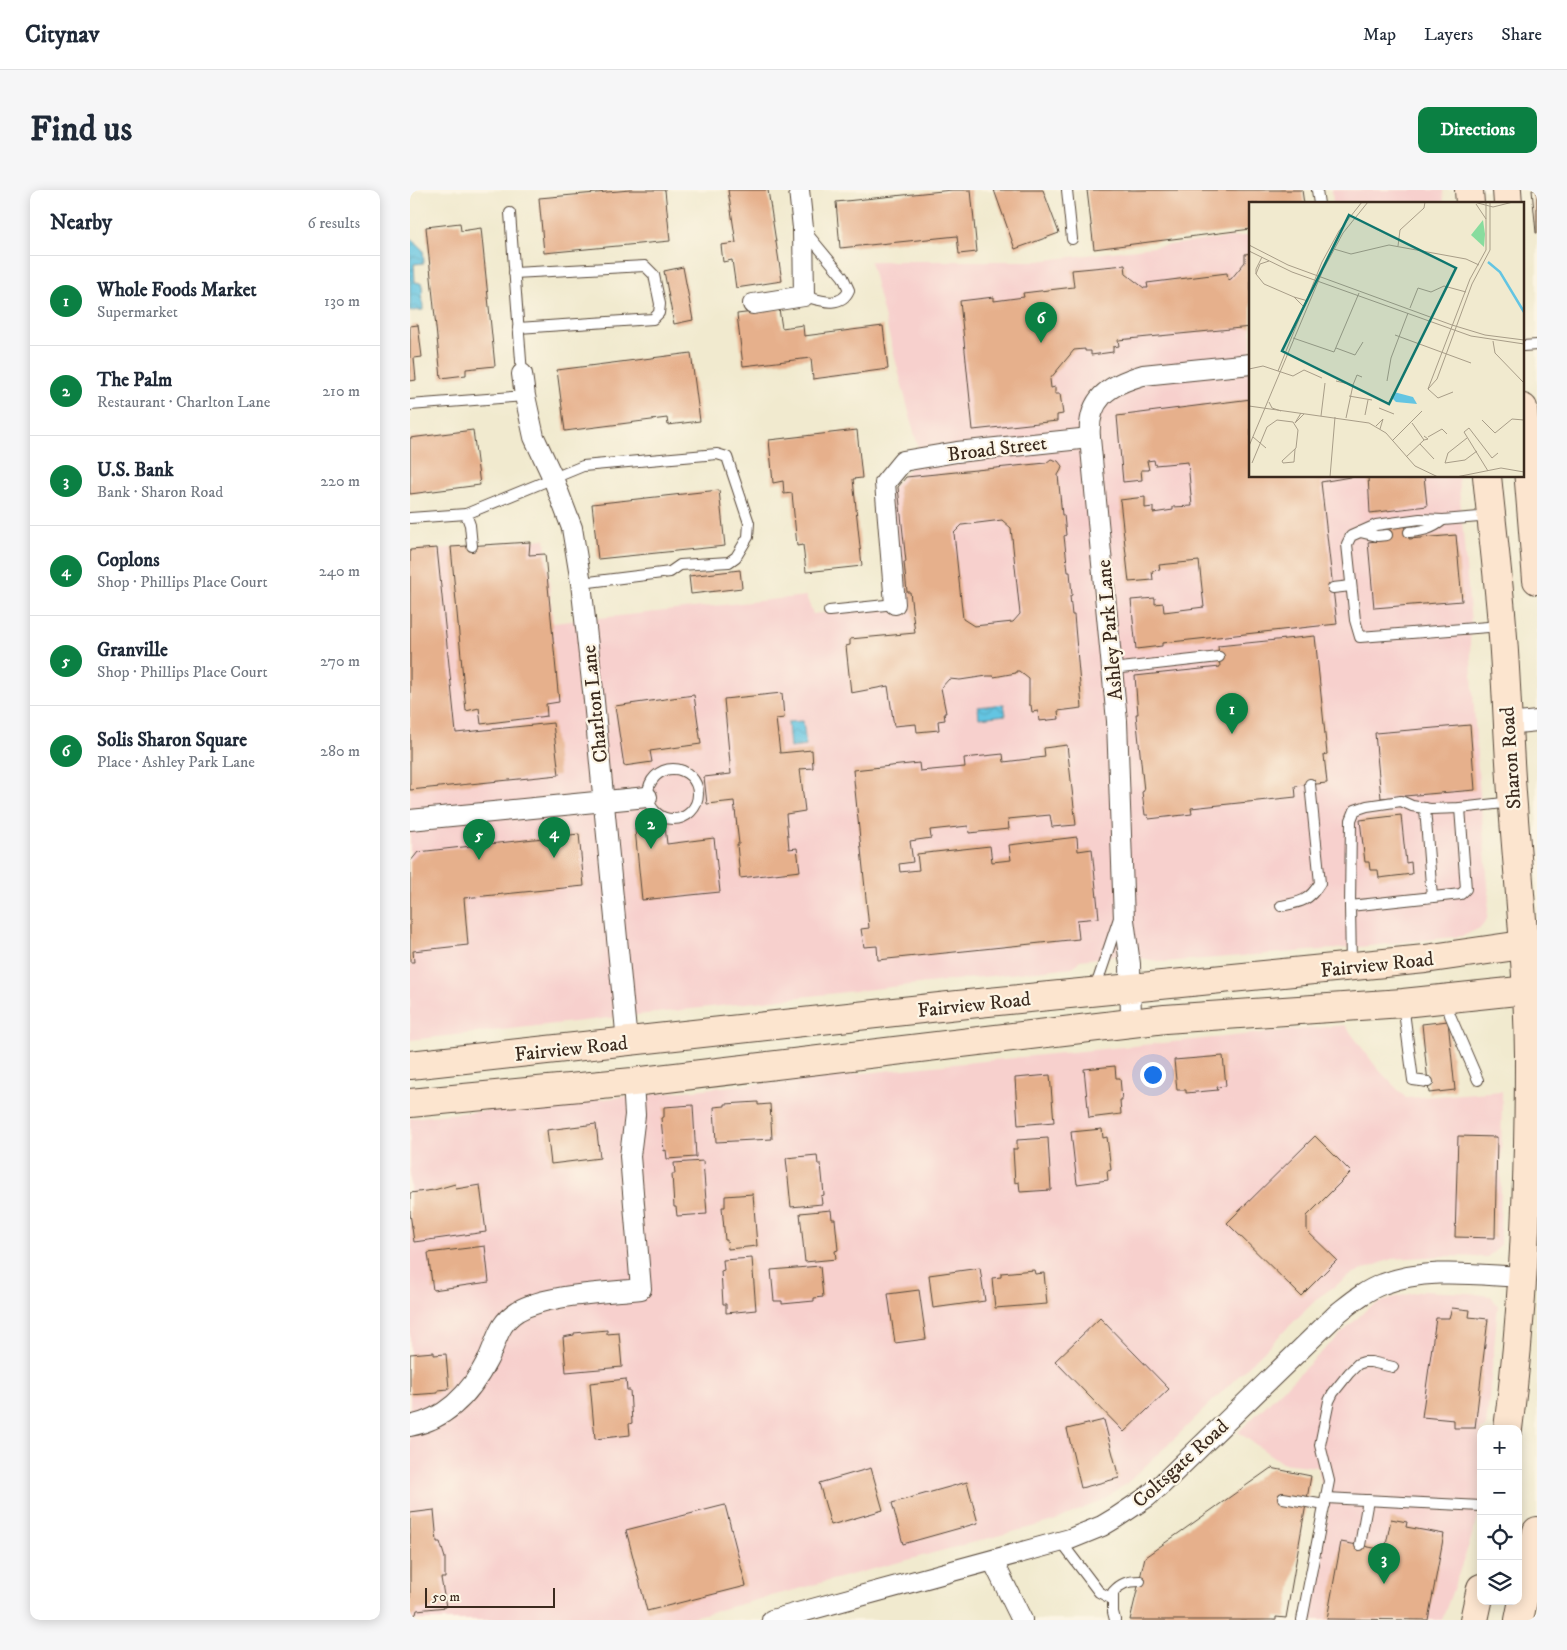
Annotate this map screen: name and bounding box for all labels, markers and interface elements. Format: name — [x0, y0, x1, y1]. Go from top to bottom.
text: Citynav — [25, 20, 99, 50]
text: Map — [1363, 24, 1396, 46]
text: Layers — [1424, 24, 1473, 46]
text: Share — [1501, 24, 1542, 46]
button: Directions — [1418, 107, 1537, 153]
text: Find us — [30, 108, 132, 152]
inset map — [1249, 202, 1524, 478]
text: Nearby — [50, 210, 112, 236]
text: 6 results — [307, 213, 360, 233]
text: Whole Foods Market — [97, 279, 257, 302]
text: 1 — [63, 291, 69, 311]
text: 130 m — [324, 291, 360, 311]
text: Supermarket — [97, 302, 178, 322]
pin: 6 — [1025, 302, 1057, 343]
text: The Palm — [97, 369, 172, 392]
text: 2 — [62, 381, 70, 401]
text: 210 m — [322, 381, 360, 401]
text: Restaurant · Charlton Lane — [97, 392, 270, 412]
street label: Broad Street — [946, 431, 1048, 468]
text: U.S. Bank — [97, 459, 174, 482]
text: 3 — [63, 471, 69, 491]
text: 220 m — [320, 471, 360, 491]
text: Bank · Sharon Road — [97, 482, 223, 502]
text: Coplons — [97, 549, 159, 572]
street label: Ashley Park Lane — [1092, 558, 1129, 701]
text: 4 — [61, 561, 71, 581]
text: 240 m — [319, 561, 360, 581]
text: Shop · Phillips Place Court — [97, 572, 268, 592]
text: Granville — [97, 639, 168, 662]
street label: Charlton Lane — [577, 644, 614, 764]
text: 5 — [62, 651, 70, 671]
text: 270 m — [320, 651, 360, 671]
text: Shop · Phillips Place Court — [97, 662, 268, 682]
pin: 1 — [1216, 693, 1248, 734]
street label: Sharon Road — [1495, 706, 1528, 810]
text: Solis Sharon Square — [97, 729, 247, 752]
text: 6 — [62, 741, 70, 761]
text: 280 m — [320, 741, 360, 761]
text: Place · Ashley Park Lane — [97, 752, 255, 772]
pin: 2 — [635, 808, 667, 849]
pin: 4 — [538, 817, 570, 858]
pin: 5 — [463, 819, 495, 860]
street label: Fairview Road — [1319, 947, 1435, 984]
street label: Fairview Road — [916, 987, 1032, 1024]
street label: Fairview Road — [513, 1031, 629, 1068]
your location — [1140, 1062, 1166, 1088]
street label: Coltsgate Road — [1128, 1414, 1234, 1514]
map controls — [1477, 1425, 1522, 1605]
button: + — [1477, 1425, 1522, 1470]
button: − — [1477, 1470, 1522, 1515]
button: locate — [1477, 1515, 1522, 1560]
pin: 3 — [1368, 1543, 1400, 1584]
button: layers — [1477, 1560, 1522, 1605]
scale bar — [425, 1585, 555, 1608]
text: 50 m — [432, 1588, 460, 1606]

